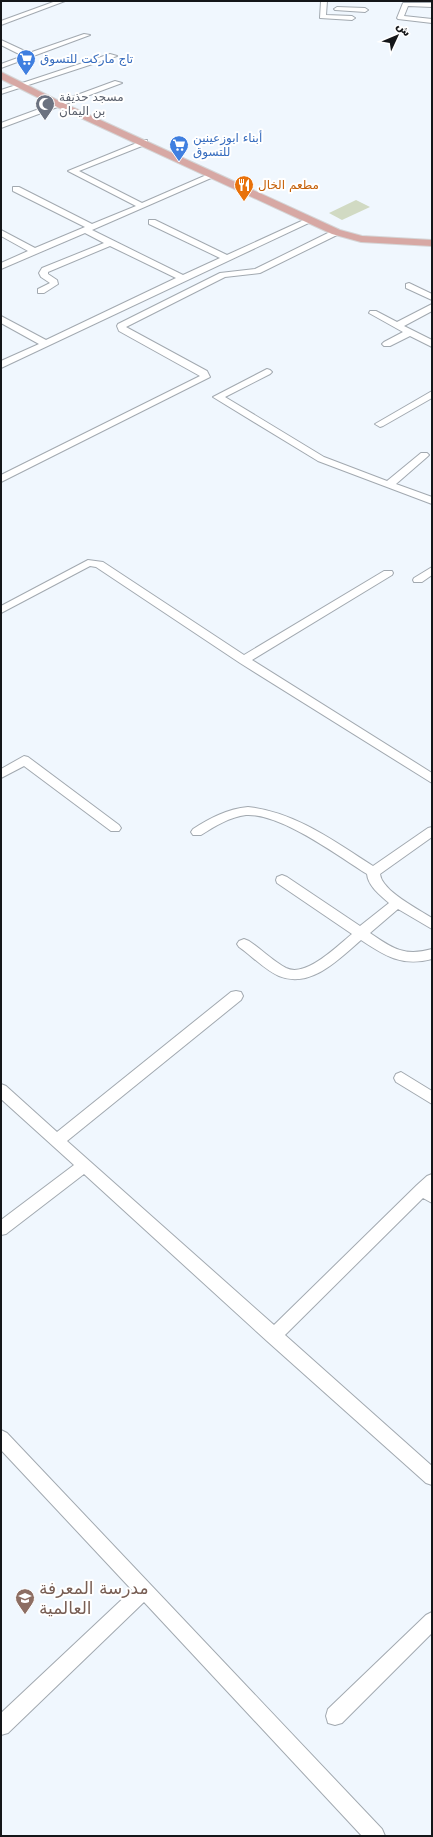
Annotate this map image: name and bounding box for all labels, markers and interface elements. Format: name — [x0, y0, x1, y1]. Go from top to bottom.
north arrow — [377, 16, 417, 56]
text: ش — [394, 19, 414, 39]
supermarket icon: تاج ماركت للتسوق — [15, 48, 37, 76]
place label: تاج ماركت للتسوق — [40, 52, 133, 67]
place label: مسجد حذيفة بن اليمان — [59, 90, 124, 119]
mosque icon: مسجد حذيفة بن اليمان — [34, 93, 56, 121]
place label: أبناء ابوزعينين للتسوق — [193, 130, 262, 160]
supermarket icon: أبناء ابوزعينين للتسوق — [168, 134, 190, 162]
restaurant icon: مطعم الخال — [233, 174, 255, 202]
place label: مطعم الخال — [258, 178, 319, 192]
place label: مدرسة المعرفة العالمية — [39, 1578, 149, 1618]
school or university icon: مدرسة المعرفة العالمية — [14, 1587, 36, 1615]

